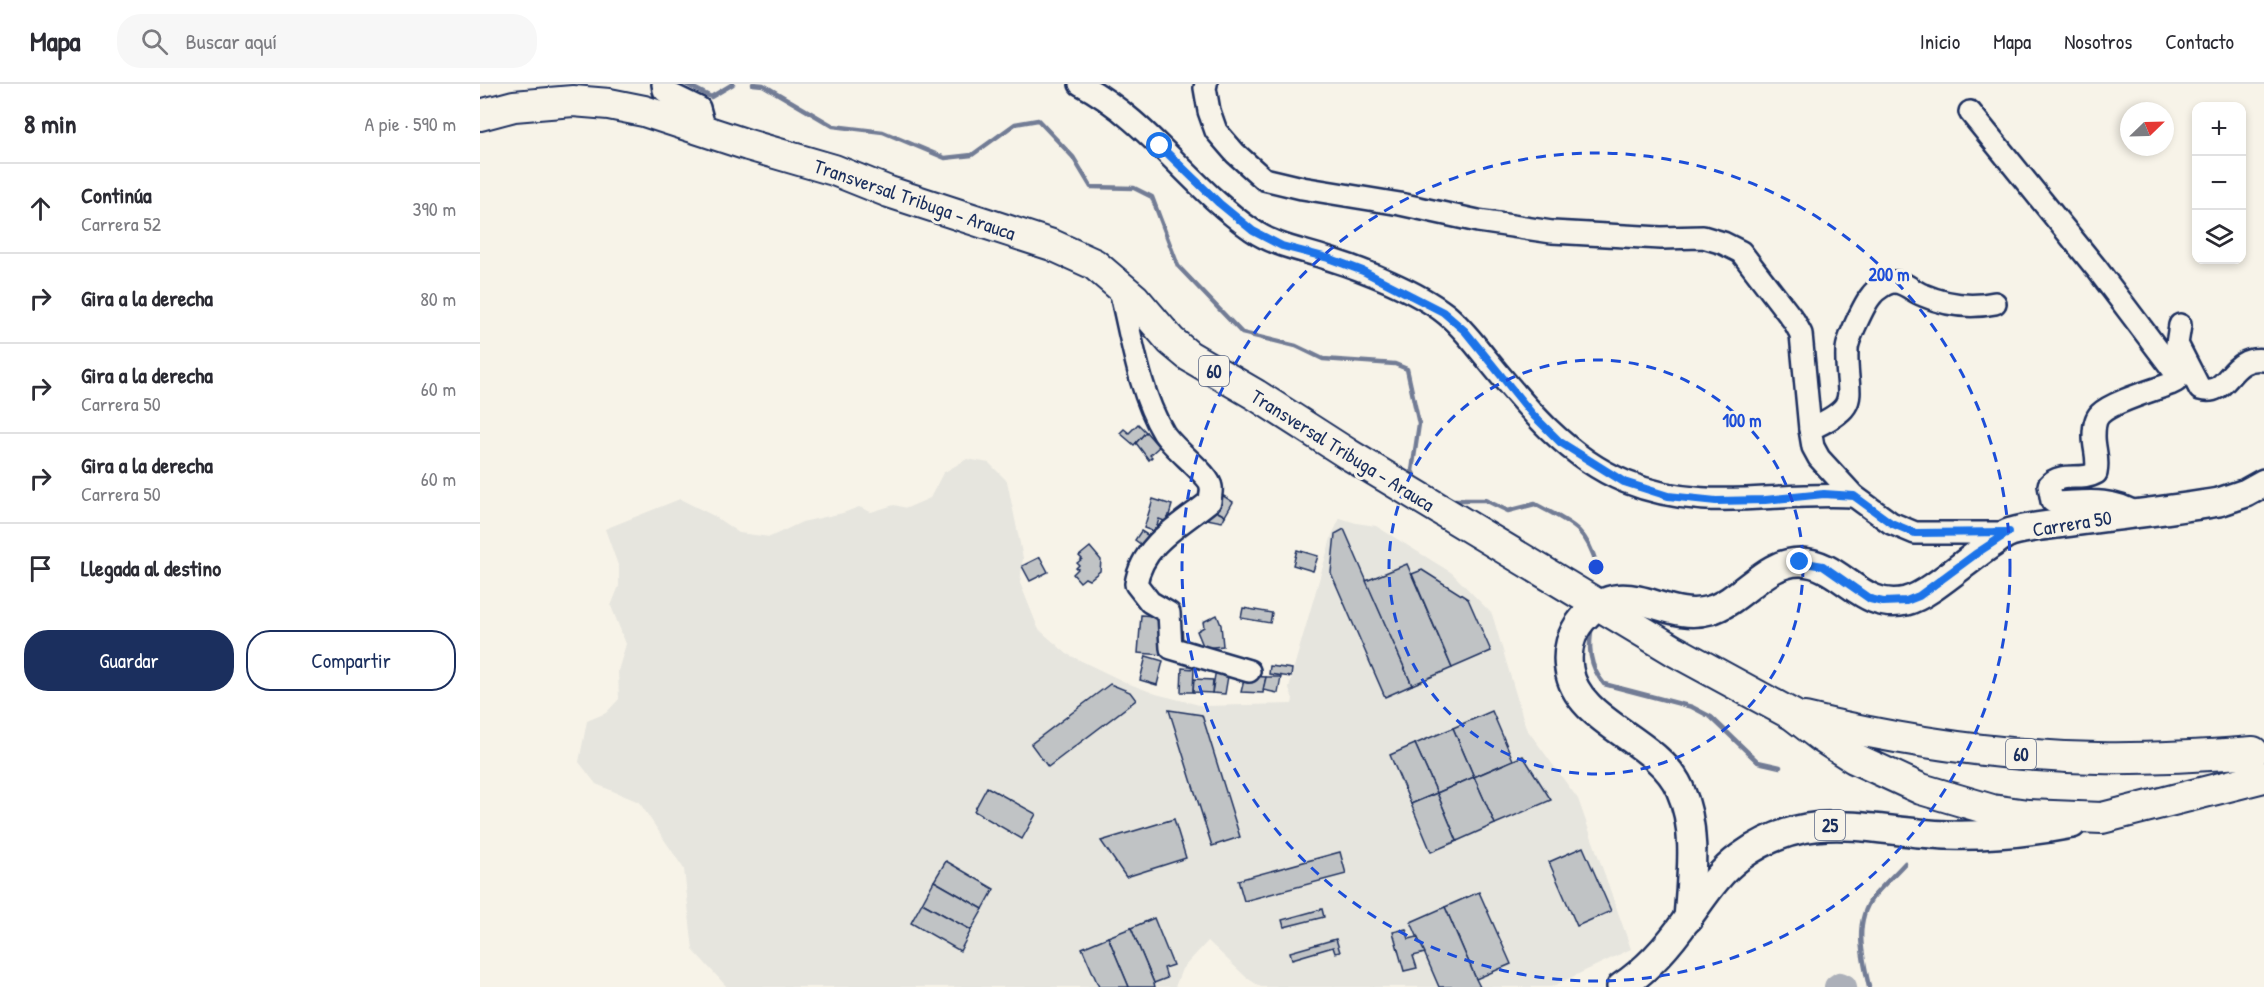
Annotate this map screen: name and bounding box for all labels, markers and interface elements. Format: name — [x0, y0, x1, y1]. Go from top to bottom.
search box — [117, 14, 537, 68]
text: Mapa — [30, 22, 81, 60]
icon: search — [138, 25, 171, 58]
text: Buscar aquí — [186, 26, 277, 56]
text: Inicio — [1920, 27, 1960, 56]
text: Mapa — [1993, 27, 2031, 56]
text: Nosotros — [2064, 27, 2132, 56]
text: Contacto — [2165, 27, 2234, 56]
north arrow — [2120, 102, 2174, 156]
map controls — [2192, 102, 2246, 264]
button: + — [2192, 102, 2246, 156]
text: 8 min — [24, 106, 77, 141]
text: A pie · 590 m — [364, 110, 456, 137]
route start — [1146, 132, 1172, 158]
street label: Transversal Tribuga - Arauca — [811, 152, 1020, 246]
button: − — [2192, 156, 2246, 210]
text: Continúa — [81, 180, 152, 210]
icon: ahead — [24, 192, 57, 225]
text: 390 m — [413, 195, 456, 222]
text: Carrera 52 — [81, 210, 161, 237]
button: layers — [2192, 210, 2246, 264]
text: 200 m — [1869, 262, 1909, 287]
icon: right — [24, 282, 57, 315]
text: Gira a la derecha — [81, 283, 213, 313]
text: 80 m — [420, 285, 456, 312]
road number: 60 — [1199, 356, 1229, 386]
text: Gira a la derecha — [81, 360, 213, 390]
icon: right — [24, 372, 57, 405]
text: 60 m — [421, 375, 456, 402]
street label: Transversal Tribuga - Arauca — [1246, 383, 1440, 518]
text: Carrera 50 — [81, 390, 161, 417]
text: 100 m — [1722, 408, 1762, 433]
text: Gira a la derecha — [81, 450, 213, 480]
icon: right — [24, 462, 57, 495]
text: 60 m — [421, 465, 456, 492]
text: Carrera 50 — [81, 480, 161, 507]
street label: Carrera 50 — [2031, 503, 2114, 543]
route end — [1786, 548, 1812, 574]
icon: arrive — [24, 552, 57, 585]
text: Llegada al destino — [81, 553, 221, 583]
centre of rings — [1586, 557, 1606, 577]
button: Guardar — [24, 630, 234, 691]
button: Compartir — [246, 630, 456, 691]
road number: 60 — [2006, 739, 2036, 769]
road number: 25 — [1815, 810, 1845, 840]

